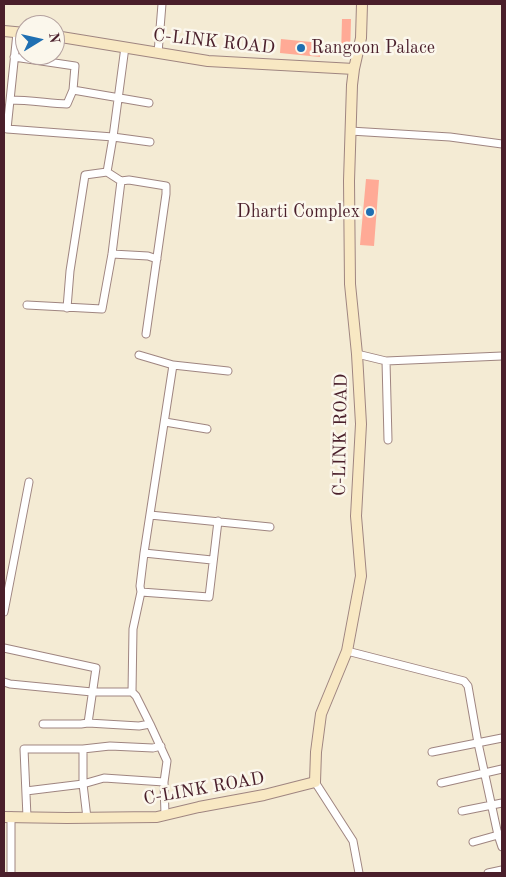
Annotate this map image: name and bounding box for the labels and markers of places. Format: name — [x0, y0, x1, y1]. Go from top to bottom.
place label: Rangoon Palace — [311, 37, 435, 59]
marker: Rangoon Palace — [295, 42, 307, 54]
place label: Dharti Complex — [237, 201, 360, 223]
marker: Dharti Complex — [364, 206, 376, 218]

